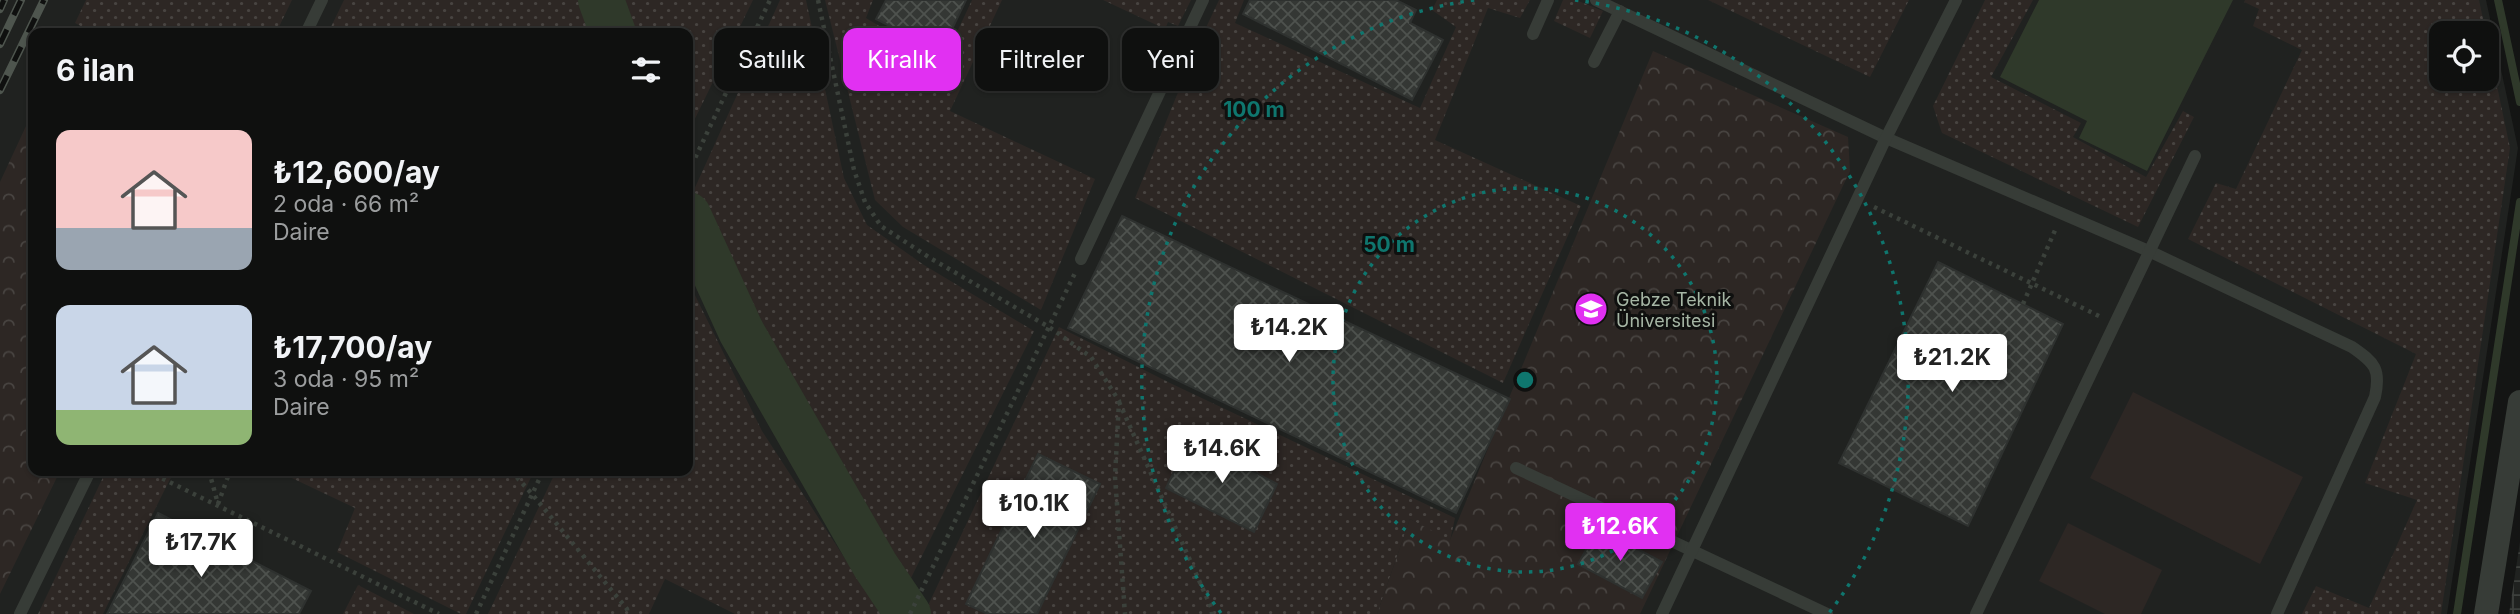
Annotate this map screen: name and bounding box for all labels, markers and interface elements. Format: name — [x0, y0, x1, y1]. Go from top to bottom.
map controls — [2429, 21, 2499, 91]
button: locate — [2429, 21, 2499, 91]
chip: Satılık — [714, 28, 829, 91]
chip: Kiralık — [843, 28, 961, 91]
chip: Filtreler — [975, 28, 1108, 91]
chip: Yeni — [1122, 28, 1219, 91]
icon: filters — [627, 51, 665, 89]
text: 6 ilan — [56, 52, 135, 88]
text: 100 m — [1223, 97, 1285, 122]
text: ₺12,600/ay — [273, 154, 440, 190]
icon: home — [112, 158, 196, 242]
text: 2 oda · 66 m² — [273, 190, 419, 218]
text: Daire — [273, 218, 330, 246]
text: 50 m — [1363, 232, 1415, 257]
place label: Gebze Teknik Üniversitesi — [1616, 289, 1731, 331]
school or university icon: Gebze Teknik Üniversitesi — [1572, 290, 1610, 328]
pin: ₺14.2K — [1232, 304, 1346, 364]
text: ₺14.2K — [1250, 313, 1328, 341]
text: ₺17,700/ay — [273, 329, 432, 365]
icon: home — [112, 333, 196, 417]
pin: ₺21.2K — [1895, 334, 2009, 394]
text: ₺21.2K — [1913, 343, 1991, 371]
text: 3 oda · 95 m² — [273, 365, 419, 393]
centre of rings — [1513, 368, 1537, 392]
text: Daire — [273, 393, 330, 421]
pin: ₺14.6K — [1165, 426, 1279, 485]
text: ₺14.6K — [1183, 434, 1261, 462]
pin: ₺10.1K — [977, 480, 1091, 540]
text: ₺10.1K — [998, 489, 1070, 517]
pin: ₺12.6K — [1563, 504, 1677, 563]
text: ₺12.6K — [1581, 512, 1659, 540]
pin: ₺17.7K — [144, 520, 258, 579]
text: ₺17.7K — [165, 528, 237, 556]

